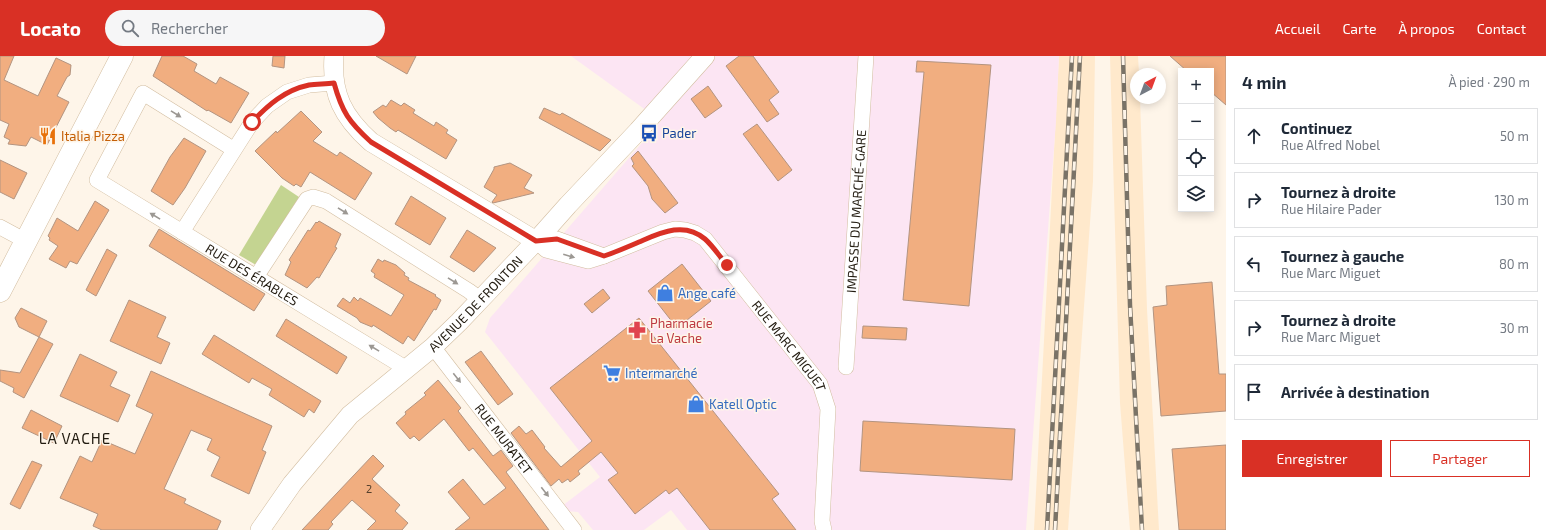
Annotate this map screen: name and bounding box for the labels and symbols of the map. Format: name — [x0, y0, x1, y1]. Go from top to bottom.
north arrow — [1130, 68, 1166, 104]
one-way arrow — [171, 110, 181, 118]
route start — [243, 113, 261, 131]
bus stop icon: Pader — [639, 123, 659, 143]
place label: Pader — [662, 125, 696, 141]
restaurant icon: Italia Pizza — [38, 126, 58, 146]
place label: Italia Pizza — [61, 128, 125, 144]
street label: IMPASSE DU MARCHÉ-GARE — [843, 129, 869, 293]
one-way arrow — [338, 207, 348, 215]
one-way arrow — [149, 212, 161, 219]
street label: RUE DES ÉRABLES — [203, 240, 301, 309]
street label: AVENUE DE FRONTON — [425, 252, 526, 355]
one-way arrow — [563, 253, 575, 259]
route end — [718, 256, 736, 274]
one-way arrow — [447, 277, 458, 284]
shop icon: Ange café — [655, 283, 675, 303]
place label: Ange café — [678, 285, 736, 301]
street label: RUE MARC MIGUET — [749, 297, 830, 393]
place label: Pharmacie La Vache — [650, 315, 713, 346]
pharmacy icon: Pharmacie La Vache — [627, 320, 647, 340]
one-way arrow — [368, 345, 380, 352]
supermarket icon: Intermarché — [602, 363, 622, 383]
place label: Intermarché — [625, 365, 698, 381]
one-way arrow — [453, 373, 461, 384]
shop icon: Katell Optic — [686, 394, 706, 414]
place label: Katell Optic — [709, 396, 777, 412]
street label: RUE MURATET — [472, 400, 536, 478]
district label: LA VACHE — [39, 429, 111, 447]
house number: 2 — [366, 482, 372, 495]
one-way arrow — [541, 487, 549, 498]

